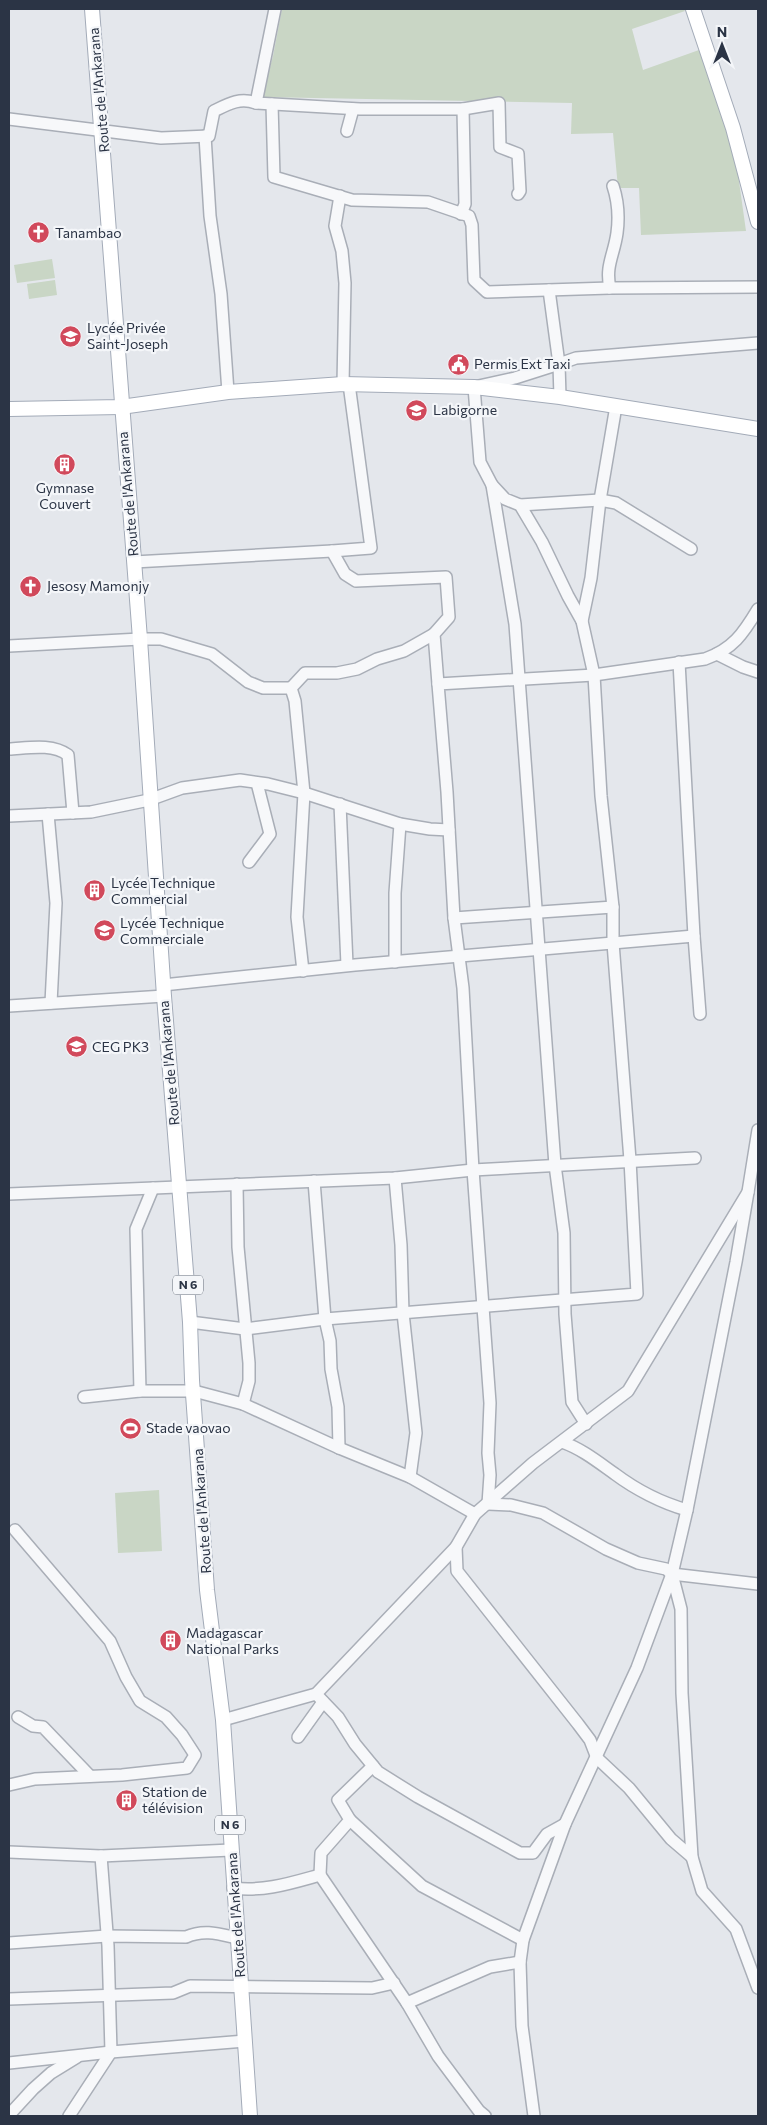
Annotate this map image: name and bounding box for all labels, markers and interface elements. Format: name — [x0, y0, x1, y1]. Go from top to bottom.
north arrow — [697, 20, 747, 70]
text: N — [717, 23, 727, 40]
street label: Route de l'Ankarana — [85, 27, 112, 153]
church icon: Tanambao — [27, 221, 51, 245]
place label: Tanambao — [55, 224, 122, 241]
place label: Lycée Privée Saint-Joseph — [87, 319, 168, 352]
school or university icon: Lycée Privée Saint-Joseph — [59, 324, 83, 348]
public building icon: Permis Ext Taxi — [446, 352, 470, 376]
place label: Permis Ext Taxi — [474, 355, 571, 372]
school or university icon: Labigorne — [405, 398, 429, 422]
place label: Labigorne — [433, 401, 497, 418]
street label: Route de l'Ankarana — [114, 431, 141, 557]
building icon: Gymnase Couvert — [53, 453, 77, 477]
place label: Gymnase Couvert — [36, 479, 94, 512]
church icon: Jesosy Mamonjy — [19, 574, 43, 598]
place label: Jesosy Mamonjy — [47, 577, 149, 594]
place label: Lycée Technique Commercial — [111, 874, 215, 907]
building icon: Lycée Technique Commercial — [83, 879, 107, 903]
place label: Lycée Technique Commerciale — [120, 914, 224, 947]
school or university icon: Lycée Technique Commerciale — [92, 919, 116, 943]
street label: Route de l'Ankarana — [155, 1000, 182, 1126]
school or university icon: CEG PK3 — [64, 1035, 88, 1059]
place label: CEG PK3 — [92, 1038, 149, 1055]
road number: N 6 — [173, 1276, 203, 1294]
sports icon: Stade vaovao — [118, 1416, 142, 1440]
place label: Stade vaovao — [146, 1419, 231, 1436]
street label: Route de l'Ankarana — [189, 1448, 214, 1574]
place label: Madagascar National Parks — [186, 1624, 279, 1657]
building icon: Madagascar National Parks — [158, 1629, 182, 1653]
place label: Station de télévision — [142, 1783, 207, 1816]
building icon: Station de télévision — [114, 1788, 138, 1812]
road number: N 6 — [215, 1816, 245, 1834]
street label: Route de l'Ankarana — [223, 1852, 248, 1978]

